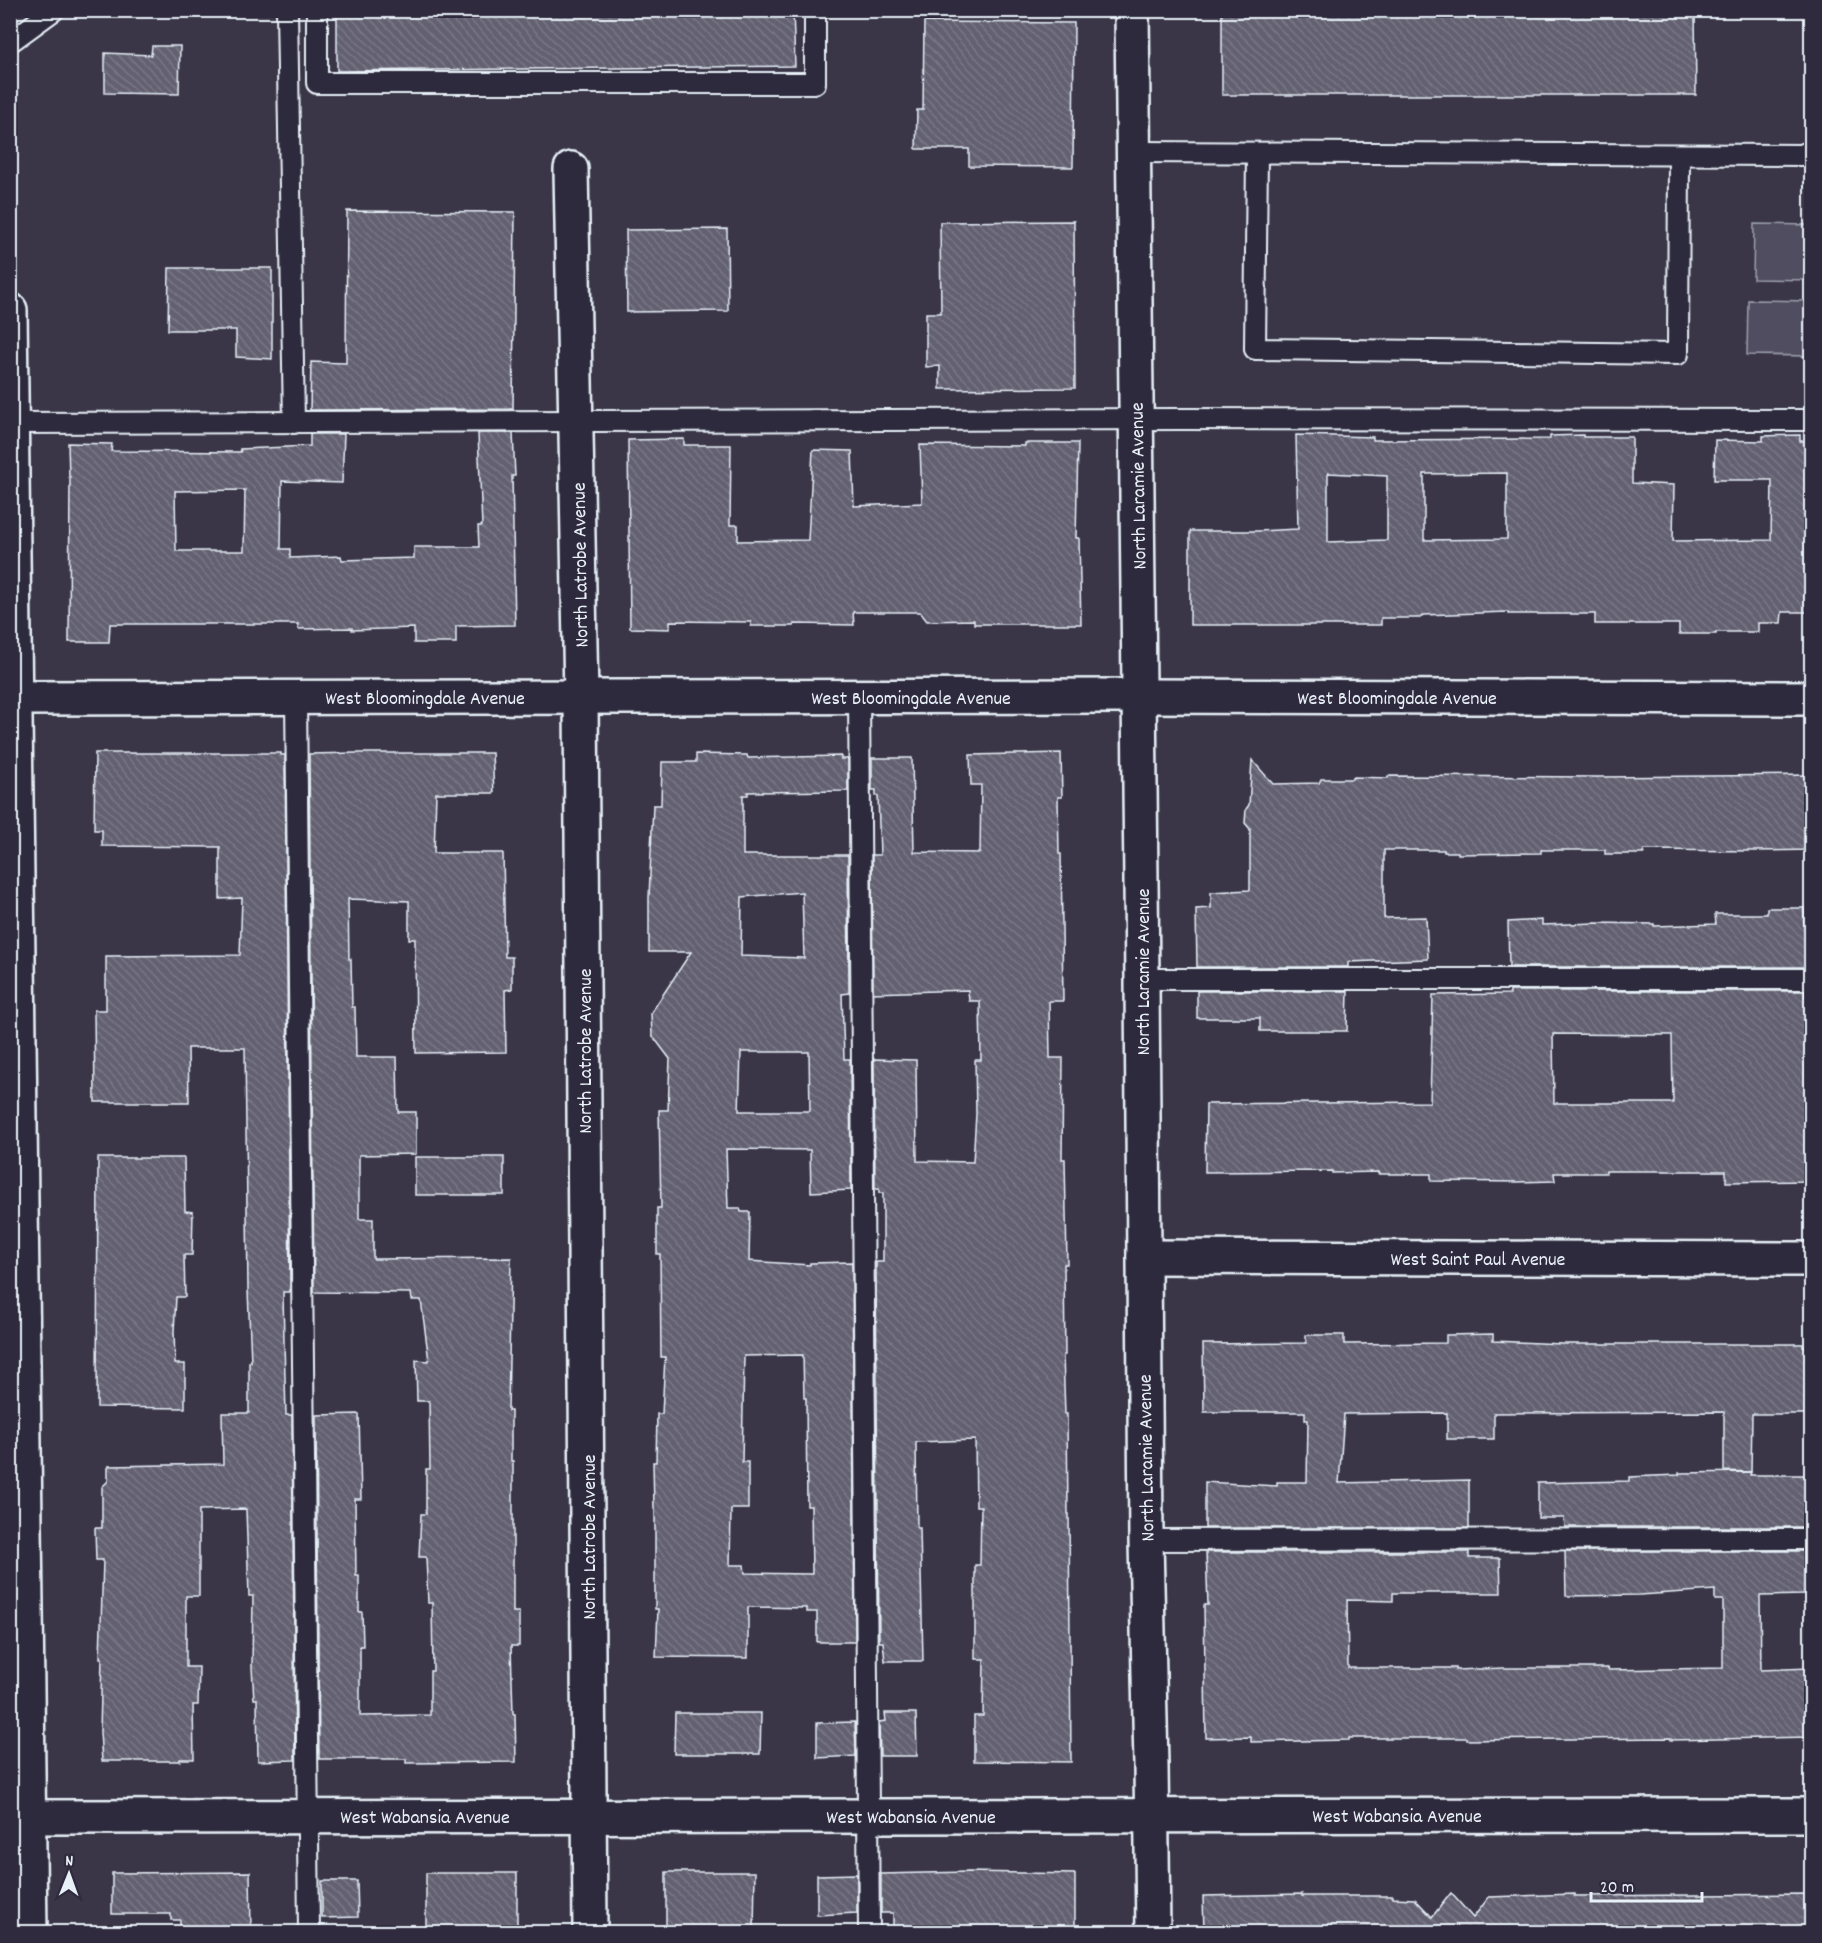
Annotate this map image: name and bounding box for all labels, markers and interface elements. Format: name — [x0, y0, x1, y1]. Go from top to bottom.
street label: North Laramie Avenue — [1125, 402, 1155, 570]
street label: North Latrobe Avenue — [567, 482, 597, 648]
street label: West Bloomingdale Avenue — [325, 686, 525, 714]
street label: West Bloomingdale Avenue — [811, 686, 1011, 714]
street label: West Bloomingdale Avenue — [1297, 686, 1497, 714]
street label: North Laramie Avenue — [1131, 888, 1159, 1056]
street label: North Latrobe Avenue — [573, 968, 601, 1134]
street label: West Saint Paul Avenue — [1391, 1247, 1566, 1275]
street label: North Laramie Avenue — [1133, 1374, 1163, 1542]
street label: North Latrobe Avenue — [577, 1454, 605, 1620]
street label: West Wabansia Avenue — [1312, 1804, 1482, 1832]
street label: West Wabansia Avenue — [340, 1805, 510, 1833]
street label: West Wabansia Avenue — [826, 1805, 996, 1833]
north arrow — [39, 1844, 99, 1904]
text: N — [65, 1850, 73, 1873]
scale bar — [1591, 1865, 1702, 1903]
text: 20 m — [1600, 1876, 1634, 1901]

